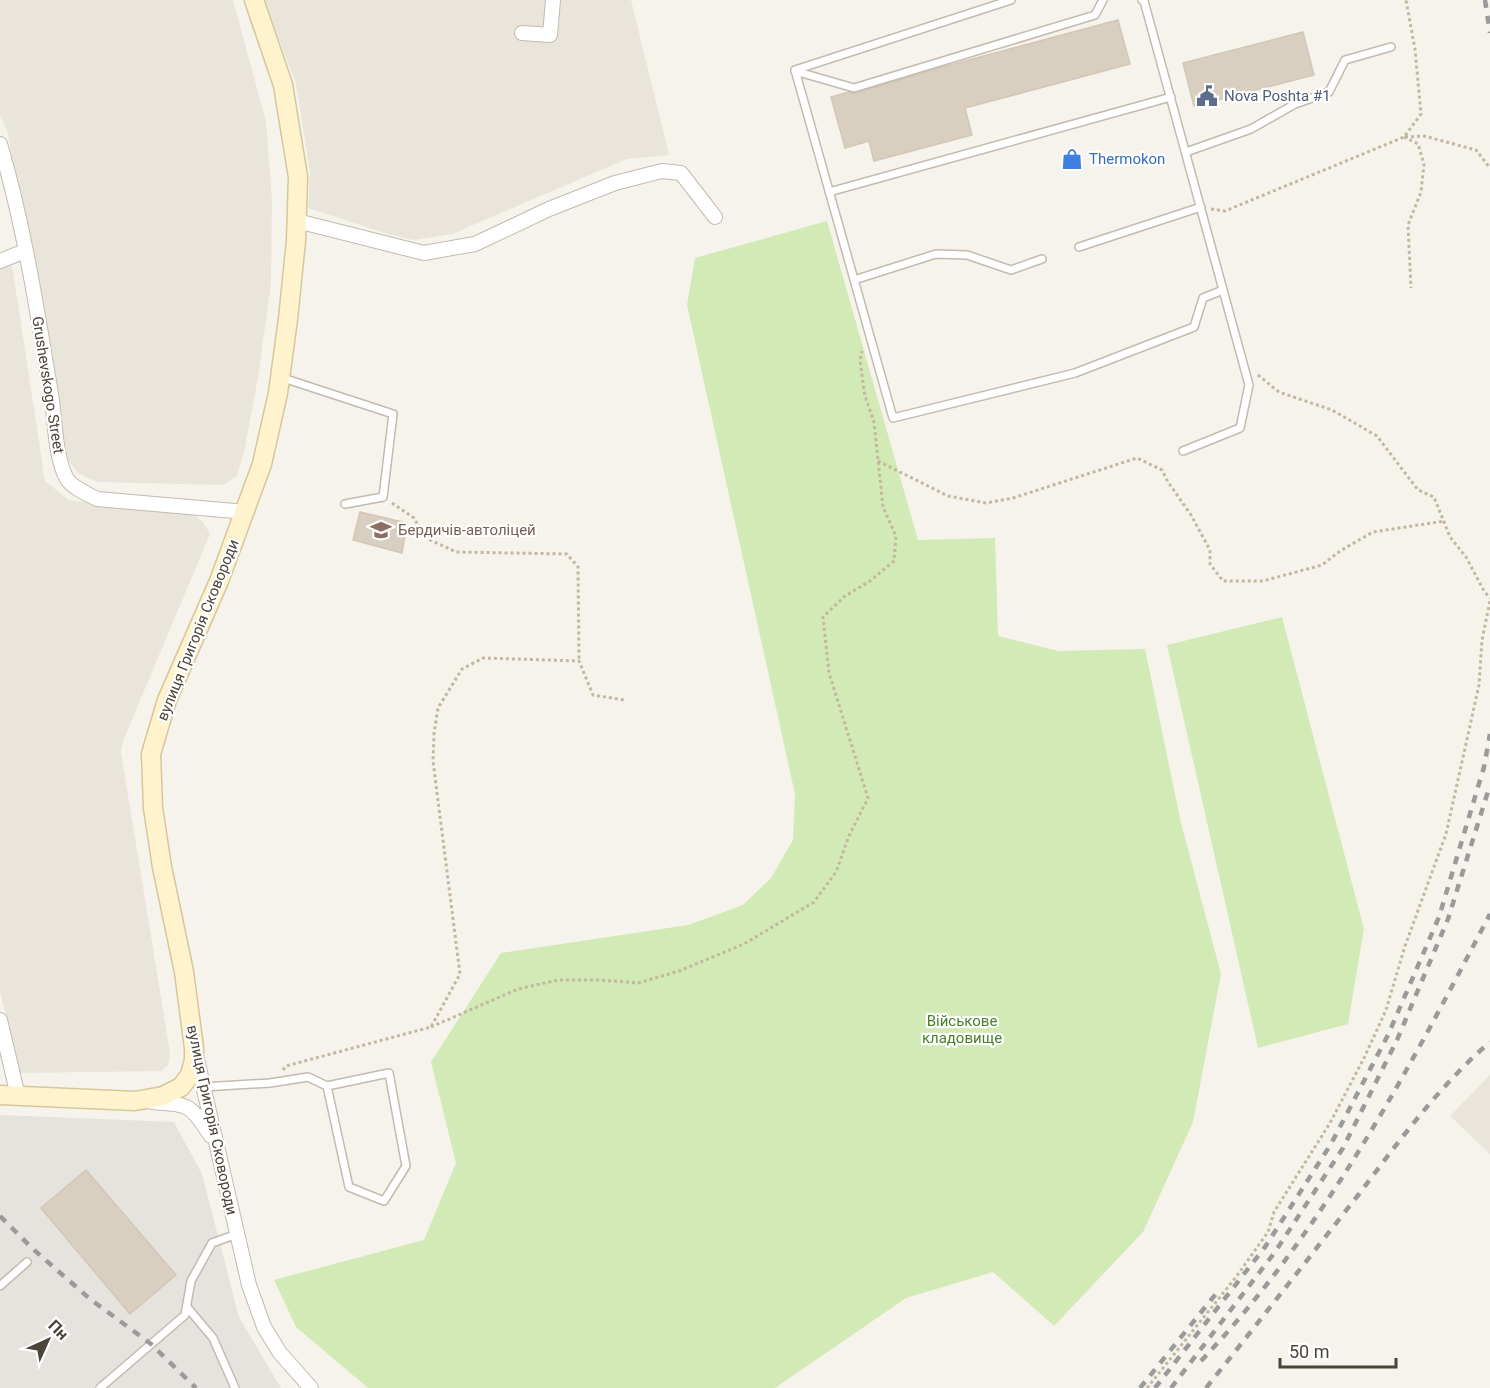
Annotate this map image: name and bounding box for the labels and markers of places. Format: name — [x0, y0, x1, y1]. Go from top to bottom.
public building icon: Nova Poshta #1 — [1195, 84, 1219, 108]
place label: Nova Poshta #1 — [1224, 87, 1331, 105]
shop icon: Thermokon — [1060, 147, 1084, 171]
place label: Thermokon — [1089, 150, 1165, 168]
school or university icon: Бердичів-автоліцей — [369, 518, 393, 542]
place label: Бердичів-автоліцей — [398, 521, 536, 539]

